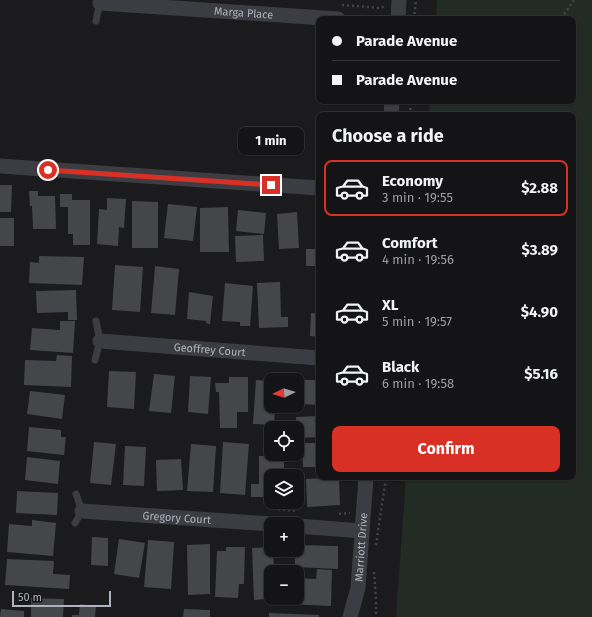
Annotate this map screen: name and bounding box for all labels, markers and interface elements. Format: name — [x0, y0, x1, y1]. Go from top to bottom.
street label: Marga Place — [213, 5, 274, 22]
text: Parade Avenue — [356, 32, 457, 50]
text: Parade Avenue — [356, 71, 457, 89]
text: Choose a ride — [332, 125, 444, 147]
callout: 1 min — [238, 127, 304, 155]
text: 1 min — [255, 133, 287, 148]
route start — [39, 161, 57, 179]
icon: car — [334, 170, 370, 206]
text: Economy — [382, 172, 443, 190]
route end — [262, 176, 280, 194]
text: $2.88 — [521, 179, 558, 197]
text: 3 min · 19:55 — [382, 190, 453, 205]
icon: car — [334, 232, 370, 268]
text: Comfort — [382, 234, 438, 252]
text: $3.89 — [521, 241, 558, 259]
text: 4 min · 19:56 — [382, 252, 454, 267]
icon: car — [334, 294, 370, 330]
text: XL — [382, 296, 398, 314]
text: $4.90 — [521, 303, 558, 321]
text: 5 min · 19:57 — [382, 314, 452, 329]
street label: Geoffrey Court — [173, 341, 246, 359]
icon: car — [334, 356, 370, 392]
text: Black — [382, 358, 419, 376]
text: $5.16 — [524, 365, 558, 383]
north arrow — [264, 373, 304, 413]
map controls — [264, 373, 304, 605]
text: 6 min · 19:58 — [382, 376, 454, 391]
button: locate — [264, 421, 304, 461]
button: Confirm — [332, 426, 560, 472]
button: layers — [264, 469, 304, 509]
street label: Gregory Court — [142, 509, 211, 527]
street label: Marriott Drive — [352, 512, 370, 582]
button: + — [264, 517, 304, 557]
button: − — [264, 565, 304, 605]
scale bar — [12, 589, 111, 608]
text: 50 m — [18, 591, 42, 604]

